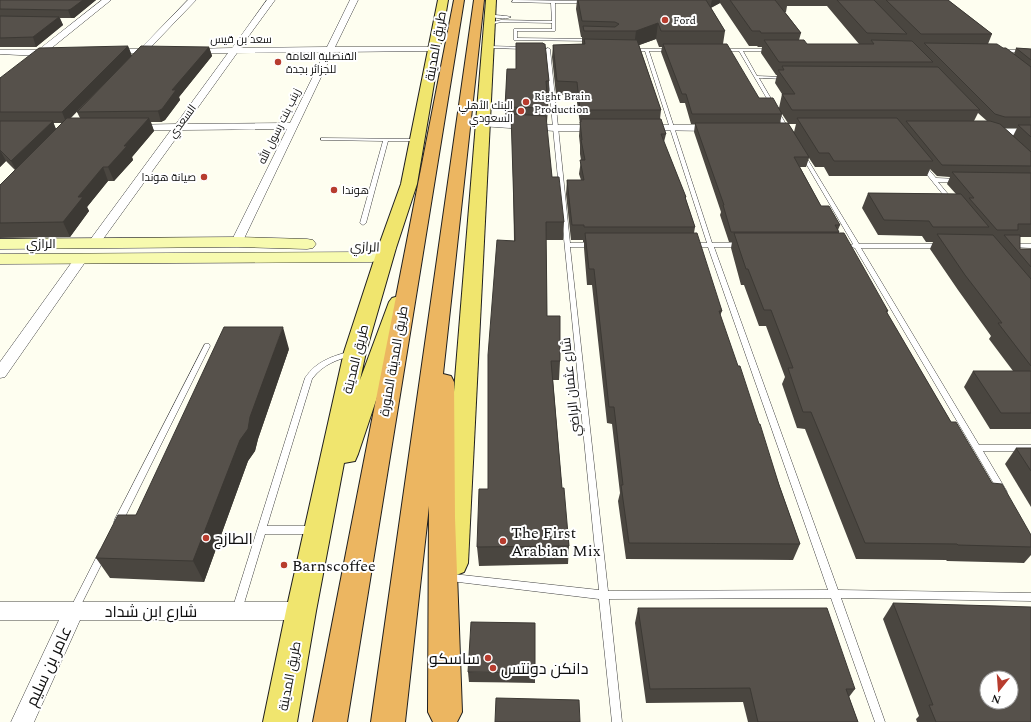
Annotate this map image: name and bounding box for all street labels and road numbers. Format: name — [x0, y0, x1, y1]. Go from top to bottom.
street label: طريق المدينة — [420, 10, 452, 83]
street label: سعد بن قيس — [210, 31, 272, 48]
street label: زينب بنت رسول الله — [254, 85, 305, 167]
street label: السعدي — [164, 101, 201, 142]
street label: الرازي — [26, 234, 56, 254]
street label: الرازي — [350, 236, 380, 258]
street label: طريق المدينة المنورة — [374, 304, 414, 418]
street label: طريق المدينة — [338, 323, 374, 396]
street label: شارع عثمان الراضي — [556, 336, 586, 437]
street label: شارع ابن شداد — [105, 600, 197, 624]
street label: عامر بن سليم — [20, 622, 78, 711]
street label: طريق المدينة — [273, 640, 307, 713]

